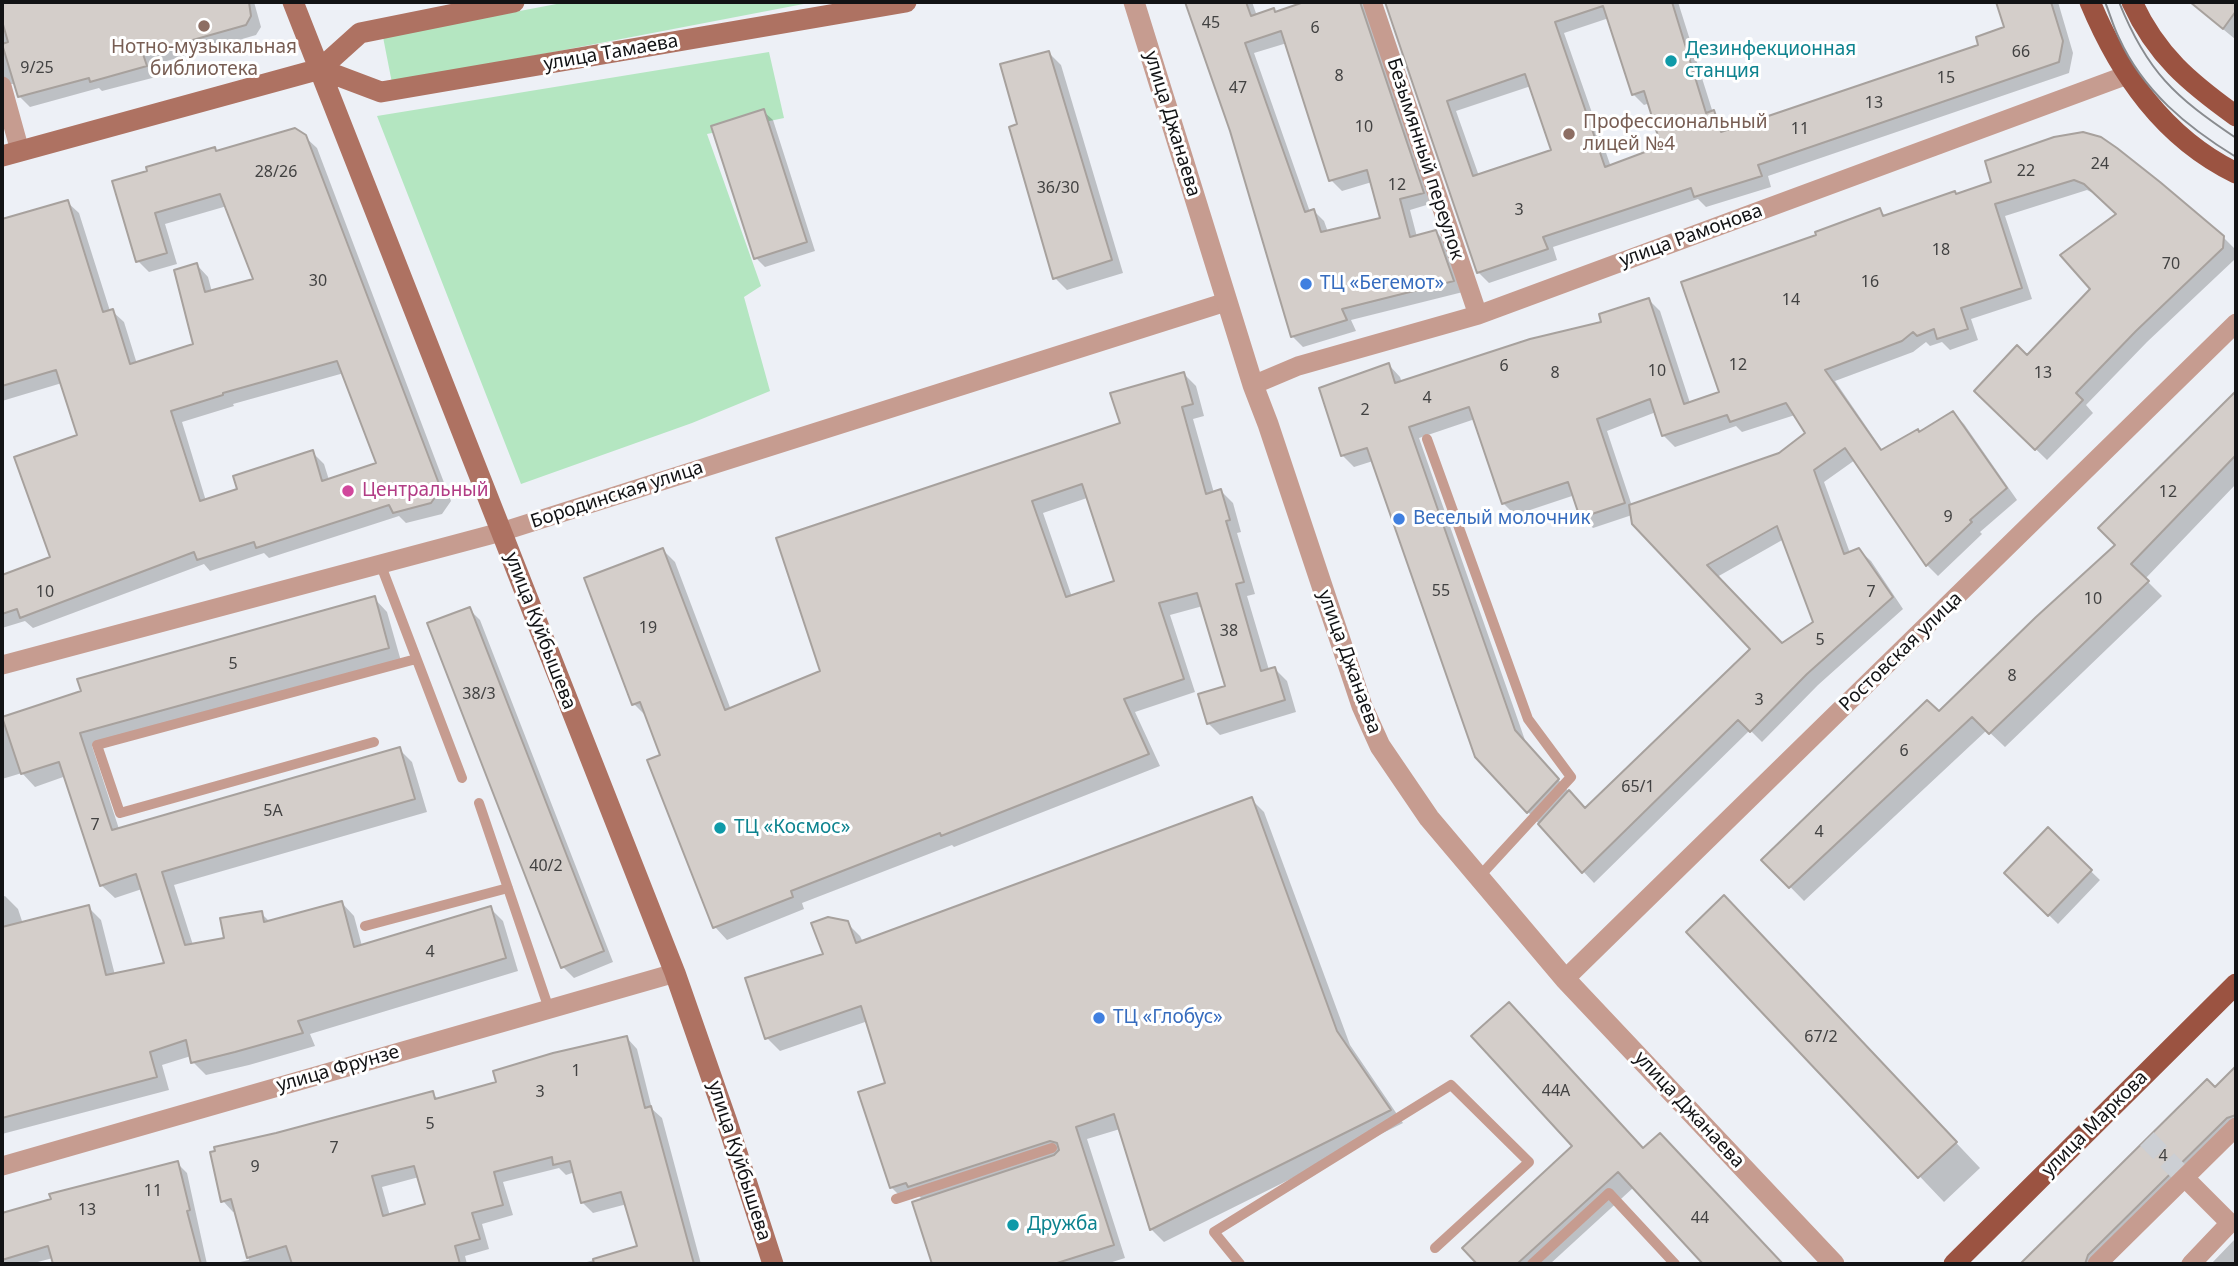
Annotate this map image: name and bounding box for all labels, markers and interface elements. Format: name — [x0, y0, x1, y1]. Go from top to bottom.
house number: 45 — [1202, 13, 1220, 33]
marker: Нотно-музыкальная библиотека — [196, 18, 212, 34]
house number: 6 — [1310, 18, 1320, 38]
street label: улица Тамаева — [542, 30, 680, 76]
place label: Нотно-музыкальная библиотека — [111, 37, 297, 81]
place label: Дезинфекционная станция — [1685, 39, 1856, 83]
house number: 66 — [2012, 42, 2030, 62]
street label: улица Джанаева — [1139, 48, 1205, 200]
marker: Дезинфекционная станция — [1663, 53, 1679, 69]
street label: Безымянный переулок — [1382, 55, 1468, 263]
house number: 9/25 — [20, 58, 54, 78]
house number: 8 — [1334, 66, 1344, 86]
house number: 15 — [1937, 68, 1955, 88]
house number: 47 — [1229, 78, 1247, 98]
house number: 13 — [1865, 93, 1883, 113]
place label: Профессиональный лицей №4 — [1583, 112, 1767, 156]
house number: 10 — [1355, 117, 1373, 137]
house number: 11 — [1791, 119, 1809, 139]
marker: Профессиональный лицей №4 — [1561, 126, 1577, 142]
house number: 24 — [2091, 154, 2109, 174]
house number: 22 — [2017, 161, 2035, 181]
house number: 28/26 — [255, 162, 297, 182]
house number: 12 — [1388, 175, 1406, 195]
house number: 36/30 — [1037, 178, 1079, 198]
house number: 3 — [1514, 200, 1524, 220]
street label: улица Рамонова — [1616, 200, 1766, 272]
house number: 18 — [1932, 240, 1950, 260]
house number: 70 — [2162, 254, 2180, 274]
house number: 30 — [309, 271, 327, 291]
house number: 16 — [1861, 272, 1879, 292]
place label: ТЦ «Бегемот» — [1320, 273, 1444, 295]
marker: ТЦ «Бегемот» — [1298, 276, 1314, 292]
house number: 14 — [1782, 290, 1800, 310]
house number: 12 — [1729, 355, 1747, 375]
house number: 6 — [1499, 356, 1509, 376]
house number: 10 — [1648, 361, 1666, 381]
house number: 8 — [1550, 363, 1560, 383]
house number: 13 — [2034, 363, 2052, 383]
house number: 4 — [1422, 388, 1432, 408]
house number: 2 — [1360, 400, 1370, 420]
street label: Бородинская улица — [528, 456, 706, 534]
place label: Центральный — [362, 480, 489, 502]
house number: 12 — [2159, 482, 2177, 502]
marker: Центральный — [340, 483, 356, 499]
house number: 9 — [1943, 507, 1953, 527]
place label: Веселый молочник — [1413, 508, 1591, 530]
marker: Веселый молочник — [1391, 511, 1407, 527]
street label: улица Куйбышева — [500, 549, 580, 713]
house number: 55 — [1432, 581, 1450, 601]
house number: 10 — [36, 582, 54, 602]
house number: 7 — [1866, 582, 1876, 602]
street label: улица Джанаева — [1312, 587, 1386, 737]
street label: Ростовская улица — [1835, 588, 1967, 716]
house number: 10 — [2084, 589, 2102, 609]
house number: 19 — [639, 618, 657, 638]
house number: 38 — [1220, 621, 1238, 641]
house number: 5 — [1815, 630, 1825, 650]
house number: 5 — [228, 654, 238, 674]
house number: 8 — [2007, 666, 2017, 686]
house number: 38/3 — [462, 684, 496, 704]
house number: 3 — [1754, 690, 1764, 710]
house number: 6 — [1899, 741, 1909, 761]
house number: 65/1 — [1621, 777, 1655, 797]
house number: 5А — [263, 801, 283, 821]
house number: 7 — [90, 815, 100, 835]
place label: ТЦ «Космос» — [734, 817, 850, 839]
marker: ТЦ «Космос» — [712, 820, 728, 836]
house number: 4 — [1814, 822, 1824, 842]
house number: 40/2 — [529, 856, 563, 876]
house number: 4 — [425, 942, 435, 962]
place label: ТЦ «Глобус» — [1113, 1007, 1223, 1029]
marker: ТЦ «Глобус» — [1091, 1010, 1107, 1026]
house number: 67/2 — [1804, 1027, 1838, 1047]
street label: улица Фрунзе — [274, 1041, 402, 1097]
street label: улица Джанаева — [1629, 1047, 1749, 1173]
house number: 1 — [571, 1061, 581, 1081]
street label: улица Маркова — [2037, 1066, 2153, 1182]
street label: улица Куйбышева — [702, 1078, 776, 1244]
house number: 44А — [1542, 1081, 1570, 1101]
house number: 3 — [535, 1082, 545, 1102]
house number: 5 — [425, 1114, 435, 1134]
house number: 7 — [329, 1138, 339, 1158]
house number: 4 — [2158, 1146, 2168, 1166]
house number: 9 — [250, 1157, 260, 1177]
house number: 11 — [144, 1181, 162, 1201]
house number: 13 — [78, 1200, 96, 1220]
house number: 44 — [1691, 1208, 1709, 1228]
place label: Дружба — [1027, 1214, 1098, 1236]
marker: Дружба — [1005, 1217, 1021, 1233]

